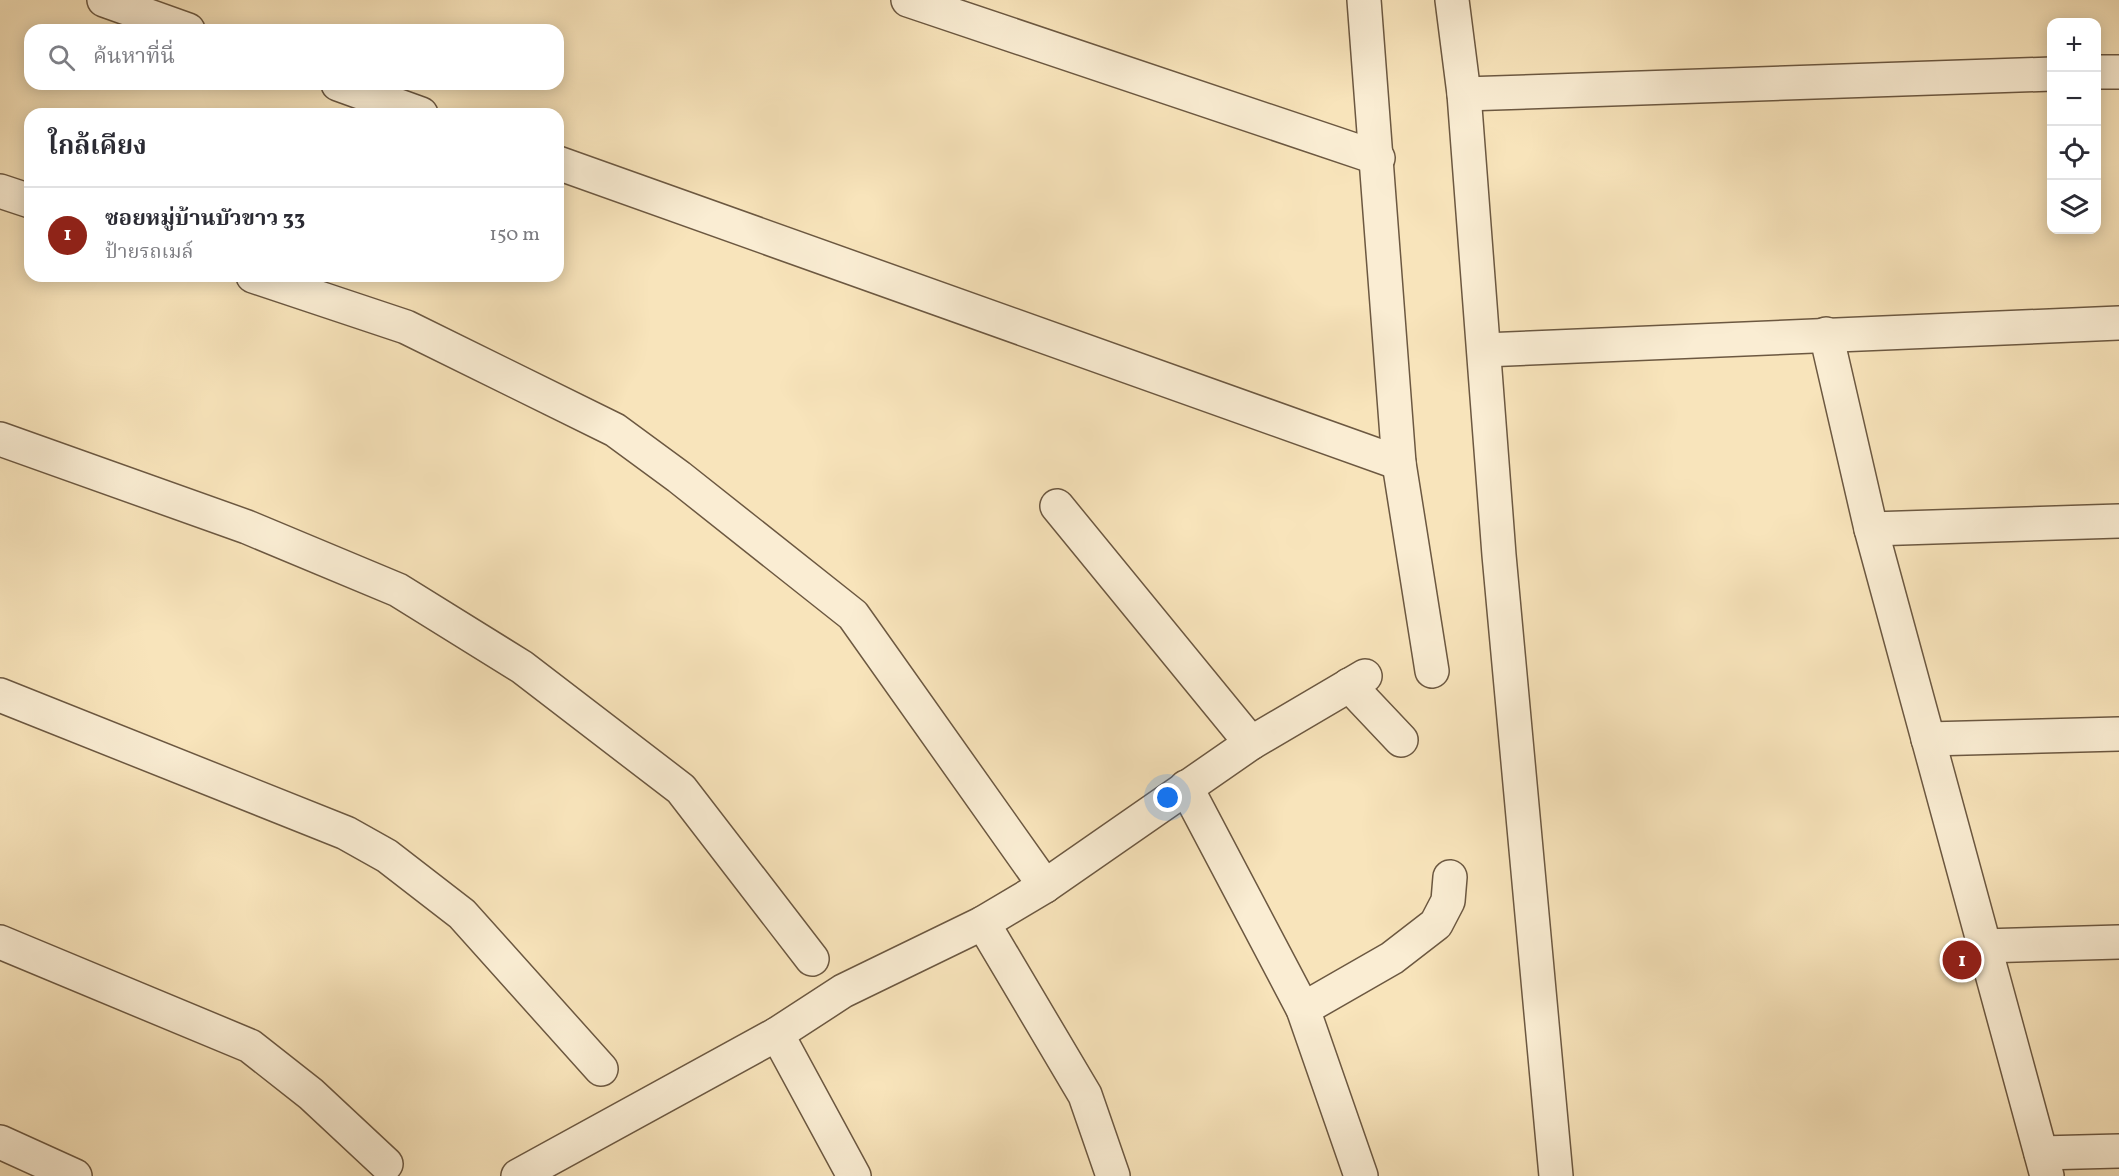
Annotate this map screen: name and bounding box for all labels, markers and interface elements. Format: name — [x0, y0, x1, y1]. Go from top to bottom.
map controls — [2047, 18, 2101, 234]
button: + — [2047, 18, 2101, 72]
search box — [24, 24, 564, 90]
icon: search — [45, 41, 78, 74]
text: ค้นหาที่นี่ — [93, 42, 175, 73]
button: − — [2047, 72, 2101, 126]
button: locate — [2047, 126, 2101, 180]
text: ใกล้เคียง — [48, 129, 147, 165]
button: layers — [2047, 180, 2101, 234]
text: ซอยหมู่บ้านบัวขาว 33 — [105, 204, 305, 235]
text: 1 — [63, 221, 72, 249]
text: 150 m — [489, 221, 540, 249]
text: ป้ายรถเมล์ — [105, 239, 194, 267]
your location — [1153, 783, 1182, 812]
pin: 1 — [1942, 938, 1982, 982]

